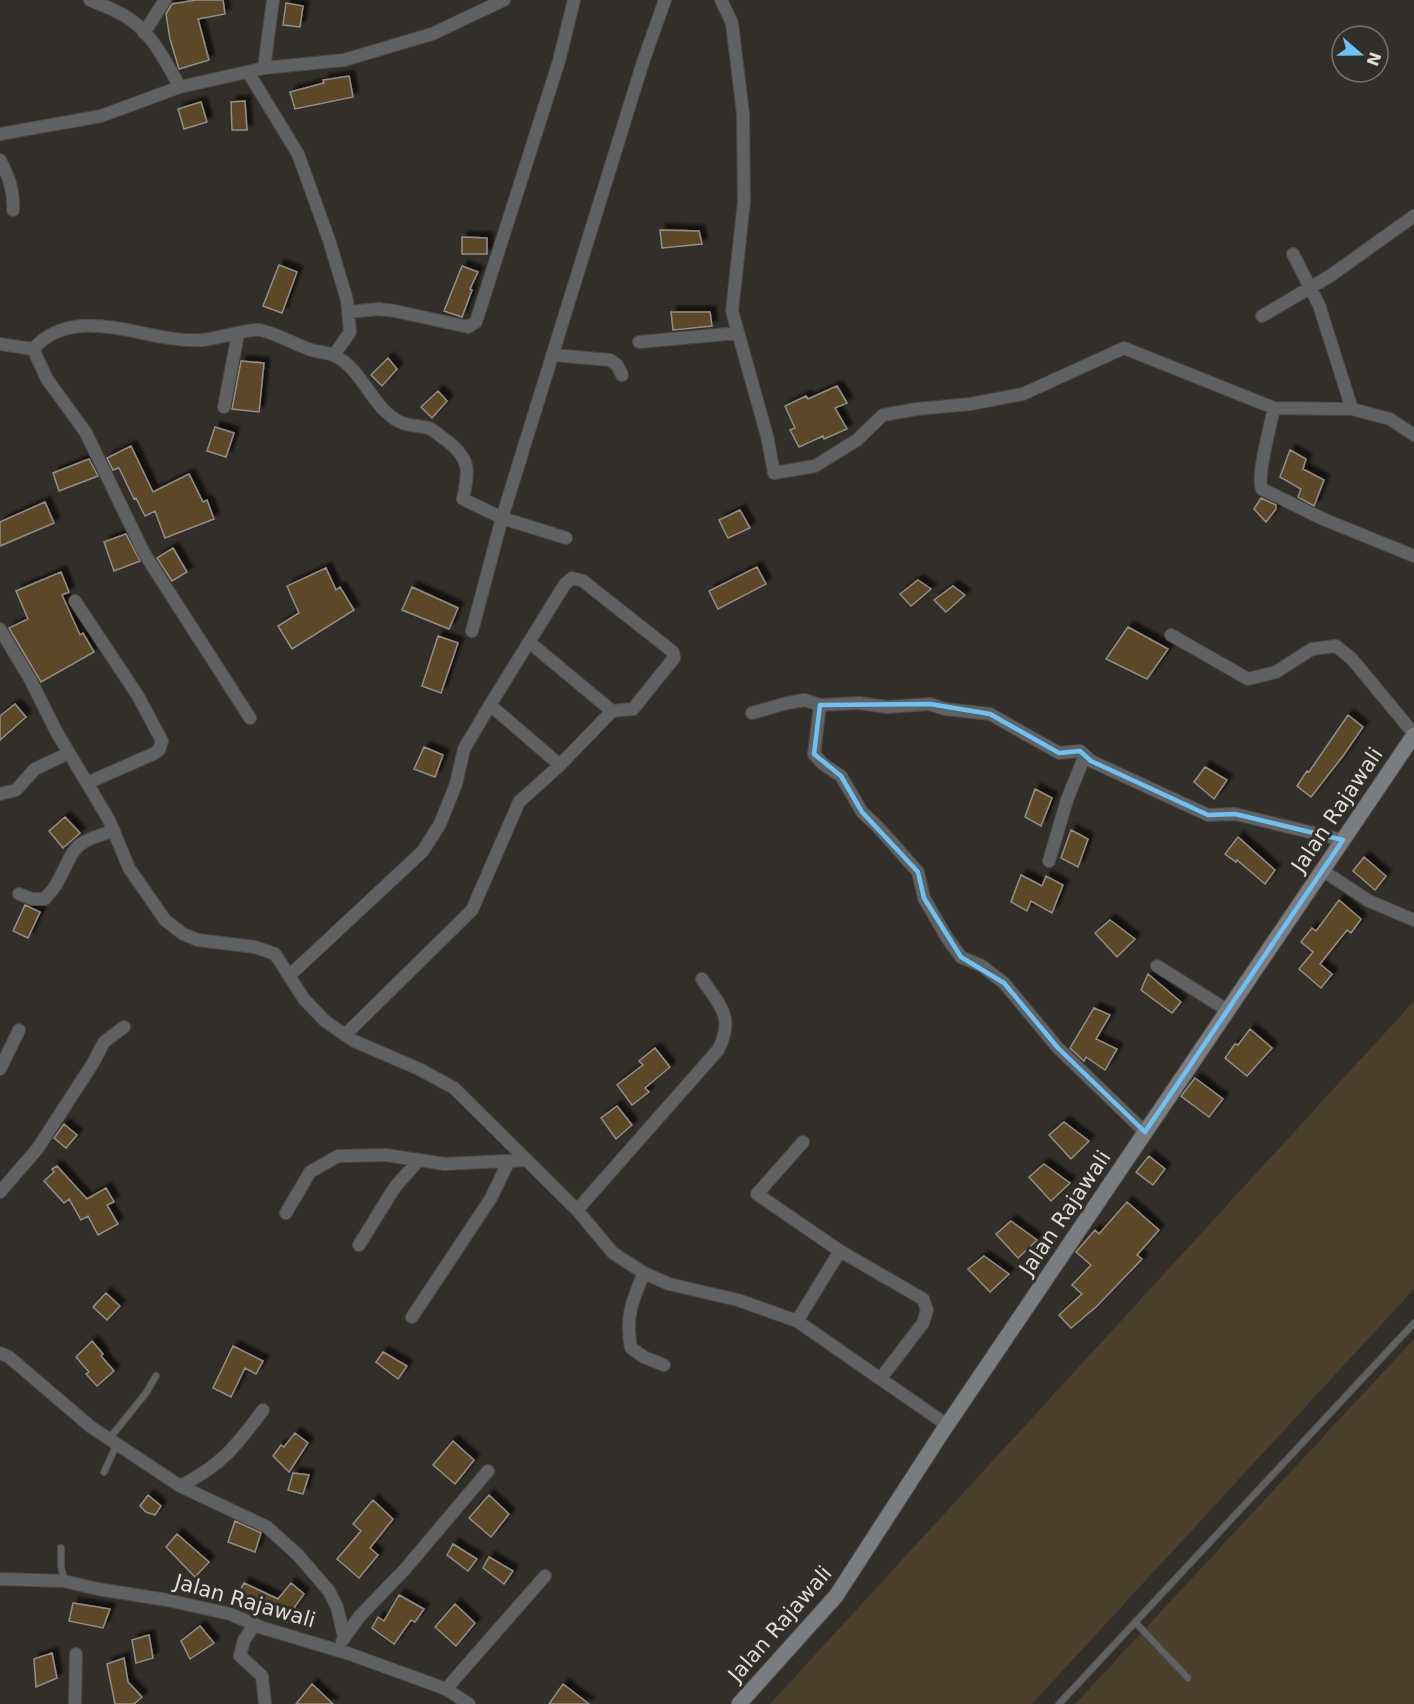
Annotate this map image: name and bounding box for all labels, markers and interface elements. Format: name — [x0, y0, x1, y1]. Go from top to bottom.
north arrow — [1330, 24, 1390, 84]
text: N — [1362, 49, 1385, 69]
street label: Jalan Rajawali — [1285, 743, 1388, 879]
street label: Jalan Rajawali — [1013, 1146, 1116, 1282]
street label: Jalan Rajawali — [722, 1561, 837, 1688]
street label: Jalan Rajawali — [170, 1569, 318, 1633]

